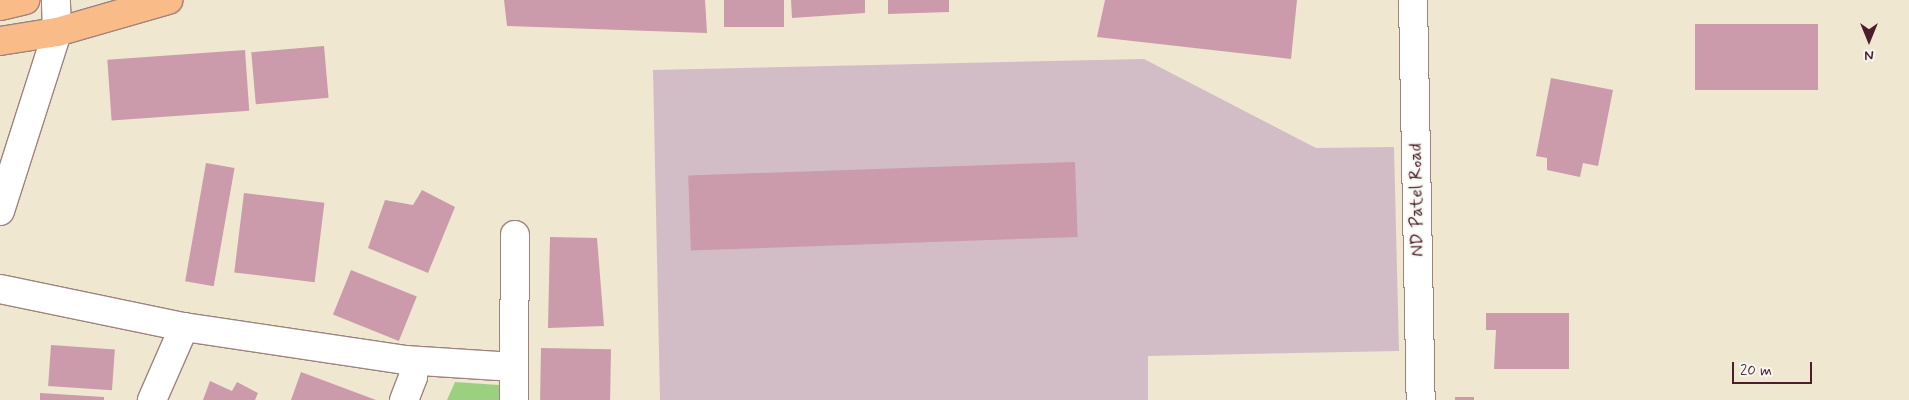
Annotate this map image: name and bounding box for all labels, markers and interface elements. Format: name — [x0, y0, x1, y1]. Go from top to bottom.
north arrow — [1844, 15, 1894, 65]
text: N — [1864, 46, 1874, 64]
street label: ND Patel Road — [1405, 147, 1429, 253]
scale bar — [1734, 352, 1814, 384]
text: 20 m — [1740, 361, 1772, 381]

